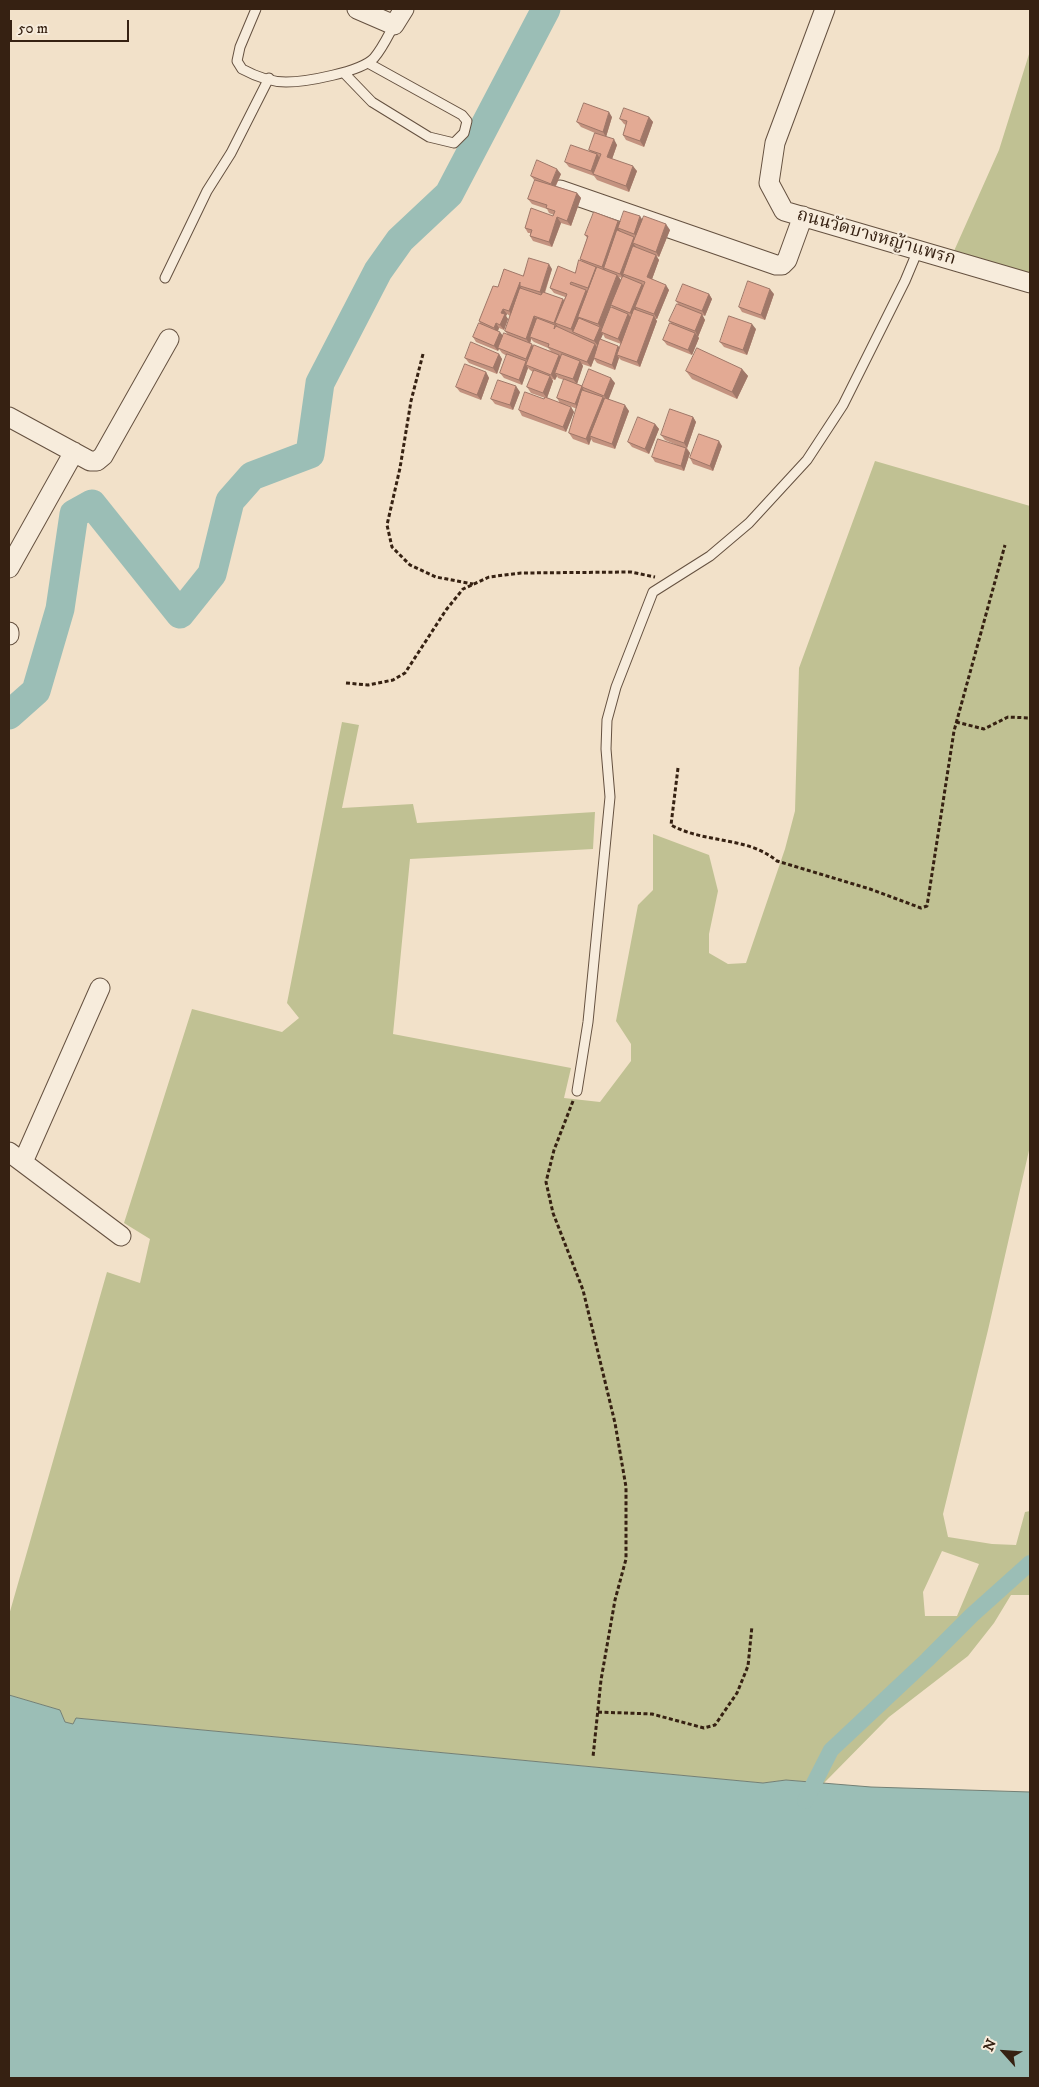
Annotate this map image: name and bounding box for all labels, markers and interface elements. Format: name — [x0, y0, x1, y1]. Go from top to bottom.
scale bar — [12, 10, 131, 42]
text: 50 m — [18, 19, 48, 38]
street label: ถนนวัดบางหญ้าแพรก — [794, 205, 958, 271]
north arrow — [979, 2027, 1029, 2077]
text: N — [980, 2036, 1001, 2055]

